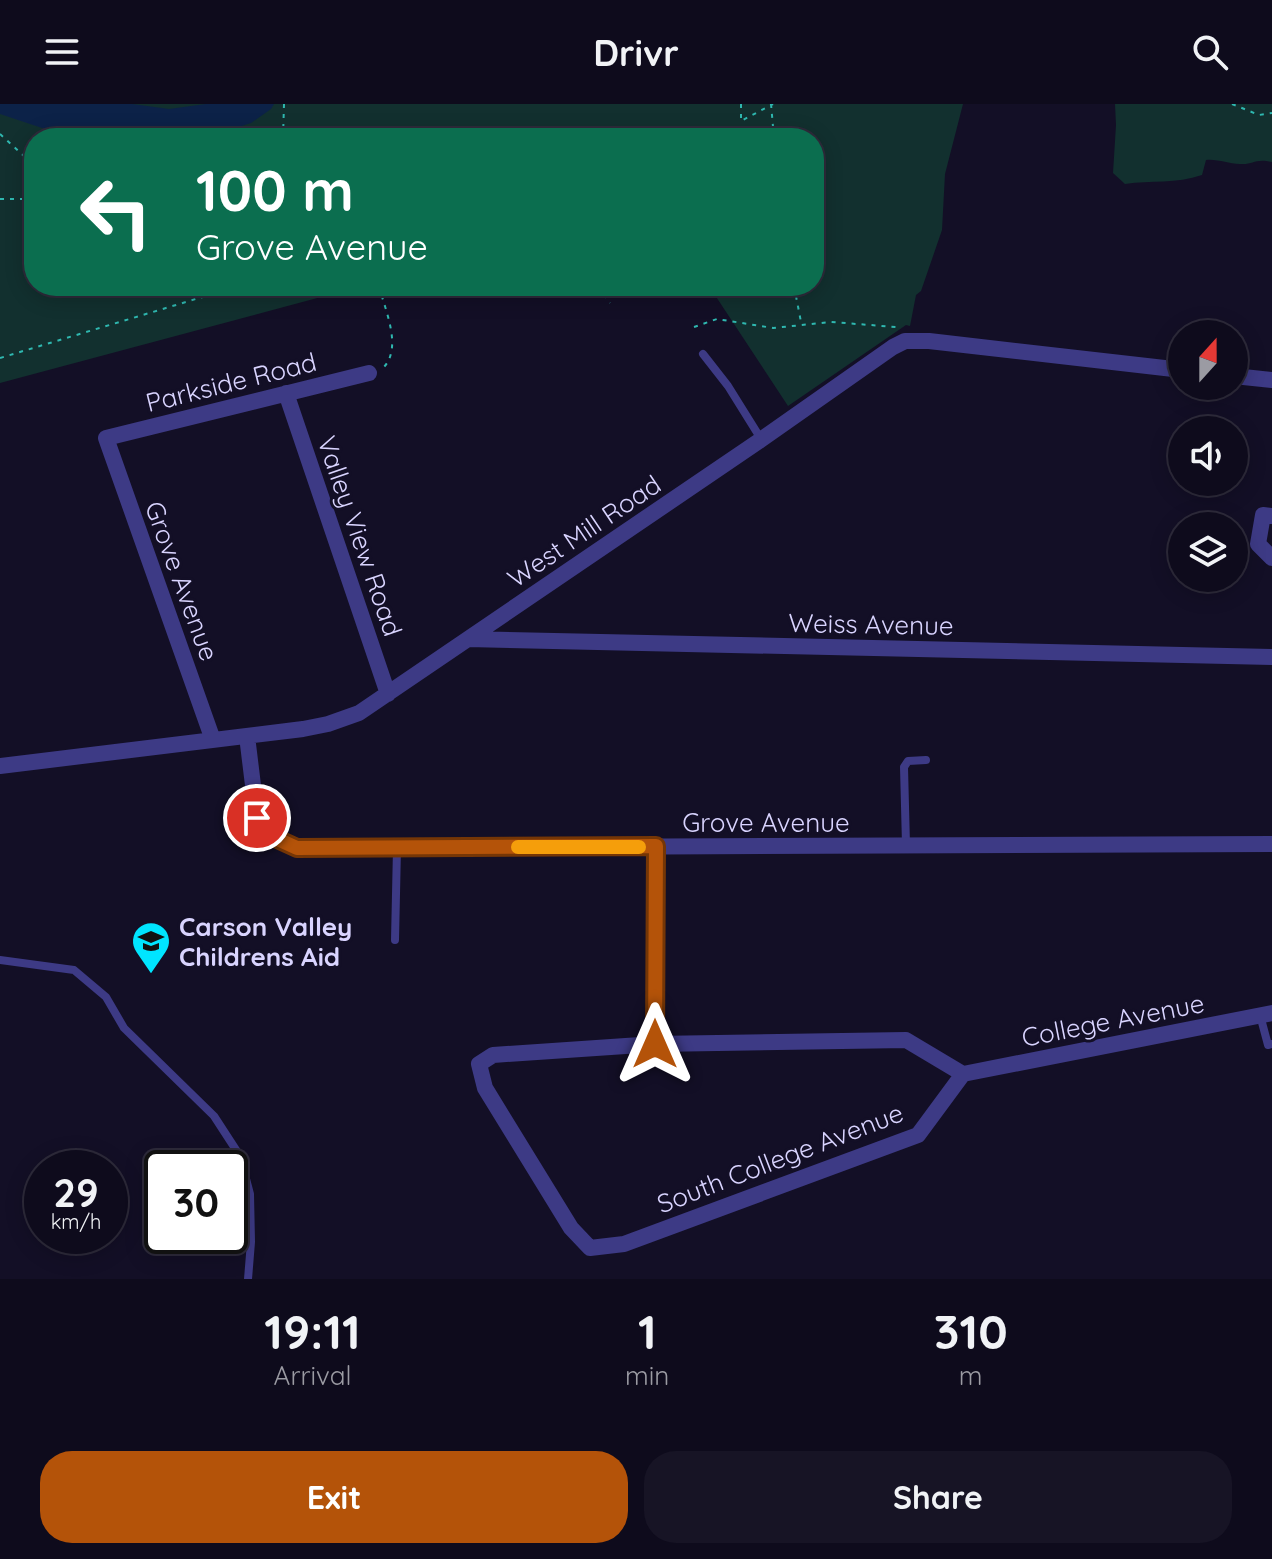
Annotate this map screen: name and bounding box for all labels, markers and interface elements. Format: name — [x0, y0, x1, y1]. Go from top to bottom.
icon: menu — [40, 30, 84, 74]
text: Drivr — [593, 30, 679, 75]
icon: search — [1188, 30, 1232, 74]
text: 100 m — [196, 155, 354, 225]
icon: left — [64, 160, 168, 264]
text: Grove Avenue — [196, 224, 428, 269]
north arrow — [1168, 320, 1248, 400]
map controls — [1168, 320, 1248, 592]
street label: Parkside Road — [142, 345, 320, 419]
button: sound — [1168, 416, 1248, 496]
street label: Valley View Road — [310, 432, 410, 640]
street label: West Mill Road — [501, 468, 667, 594]
street label: Grove Avenue — [138, 497, 226, 665]
button: layers — [1168, 512, 1248, 592]
street label: Weiss Avenue — [788, 606, 954, 642]
pin — [223, 784, 291, 852]
icon: arrive — [235, 796, 279, 840]
street label: Grove Avenue — [682, 806, 850, 839]
place label: Carson Valley Childrens Aid — [179, 910, 352, 973]
school or university icon: Carson Valley Childrens Aid — [130, 920, 172, 975]
street label: College Avenue — [1019, 986, 1207, 1054]
position arrow — [613, 1002, 697, 1086]
street label: South College Avenue — [652, 1096, 908, 1220]
speed limit sign: 30 — [144, 1150, 248, 1254]
text: 29 — [53, 1167, 99, 1217]
text: km/h — [51, 1209, 101, 1234]
text: 19:11 — [264, 1301, 361, 1361]
text: 1 — [638, 1301, 657, 1361]
text: 310 — [934, 1301, 1008, 1361]
text: Arrival — [274, 1359, 351, 1392]
text: min — [625, 1359, 669, 1392]
text: m — [959, 1359, 983, 1392]
button: Exit — [40, 1451, 628, 1543]
button: Share — [644, 1451, 1232, 1543]

